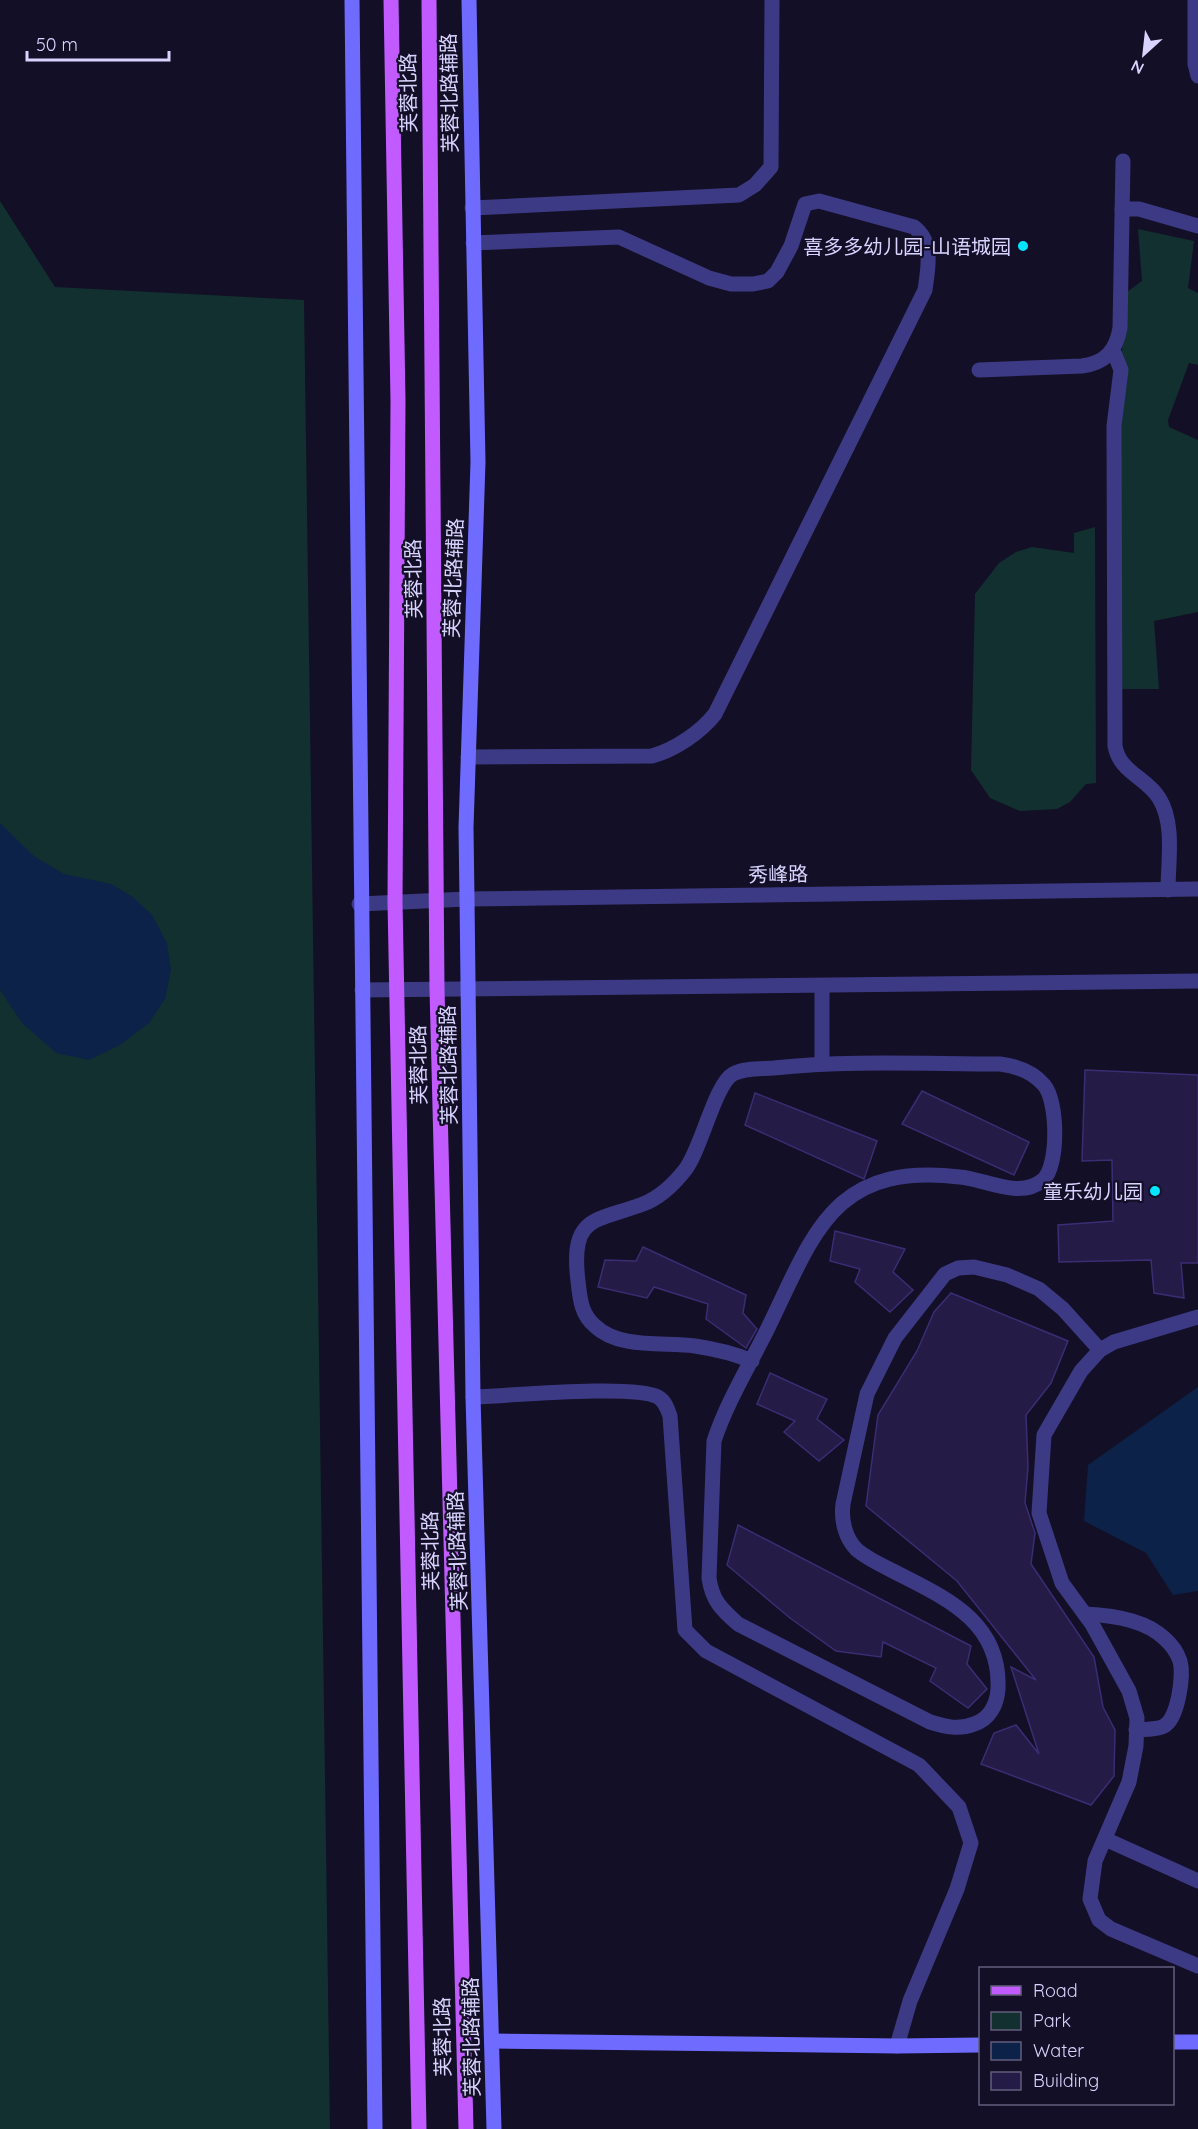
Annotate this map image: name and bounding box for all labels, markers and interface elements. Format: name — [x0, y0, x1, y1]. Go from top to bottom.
scale bar — [27, 24, 170, 62]
north arrow — [1114, 24, 1174, 84]
text: 50 m — [36, 33, 78, 56]
street label: 芙蓉北路辅路 — [435, 33, 463, 153]
street label: 芙蓉北路 — [395, 53, 421, 133]
text: N — [1127, 56, 1147, 79]
place label: 喜多多幼儿园-山语城园 — [803, 234, 1011, 259]
marker: 喜多多幼儿园-山语城园 — [1016, 239, 1030, 253]
street label: 芙蓉北路辅路 — [438, 518, 468, 638]
street label: 芙蓉北路 — [400, 539, 426, 619]
street label: 秀峰路 — [748, 861, 808, 887]
street label: 芙蓉北路辅路 — [434, 1005, 462, 1125]
street label: 芙蓉北路 — [405, 1025, 431, 1105]
place label: 童乐幼儿园 — [1043, 1179, 1143, 1204]
marker: 童乐幼儿园 — [1148, 1184, 1162, 1198]
street label: 芙蓉北路辅路 — [442, 1491, 472, 1611]
street label: 芙蓉北路 — [417, 1511, 443, 1591]
legend — [979, 1967, 1174, 2105]
street label: 芙蓉北路辅路 — [457, 1977, 485, 2097]
text: Road — [1033, 1979, 1078, 2002]
street label: 芙蓉北路 — [429, 1997, 455, 2077]
text: Park — [1033, 2009, 1071, 2032]
text: Water — [1033, 2039, 1084, 2062]
text: Building — [1033, 2069, 1099, 2092]

